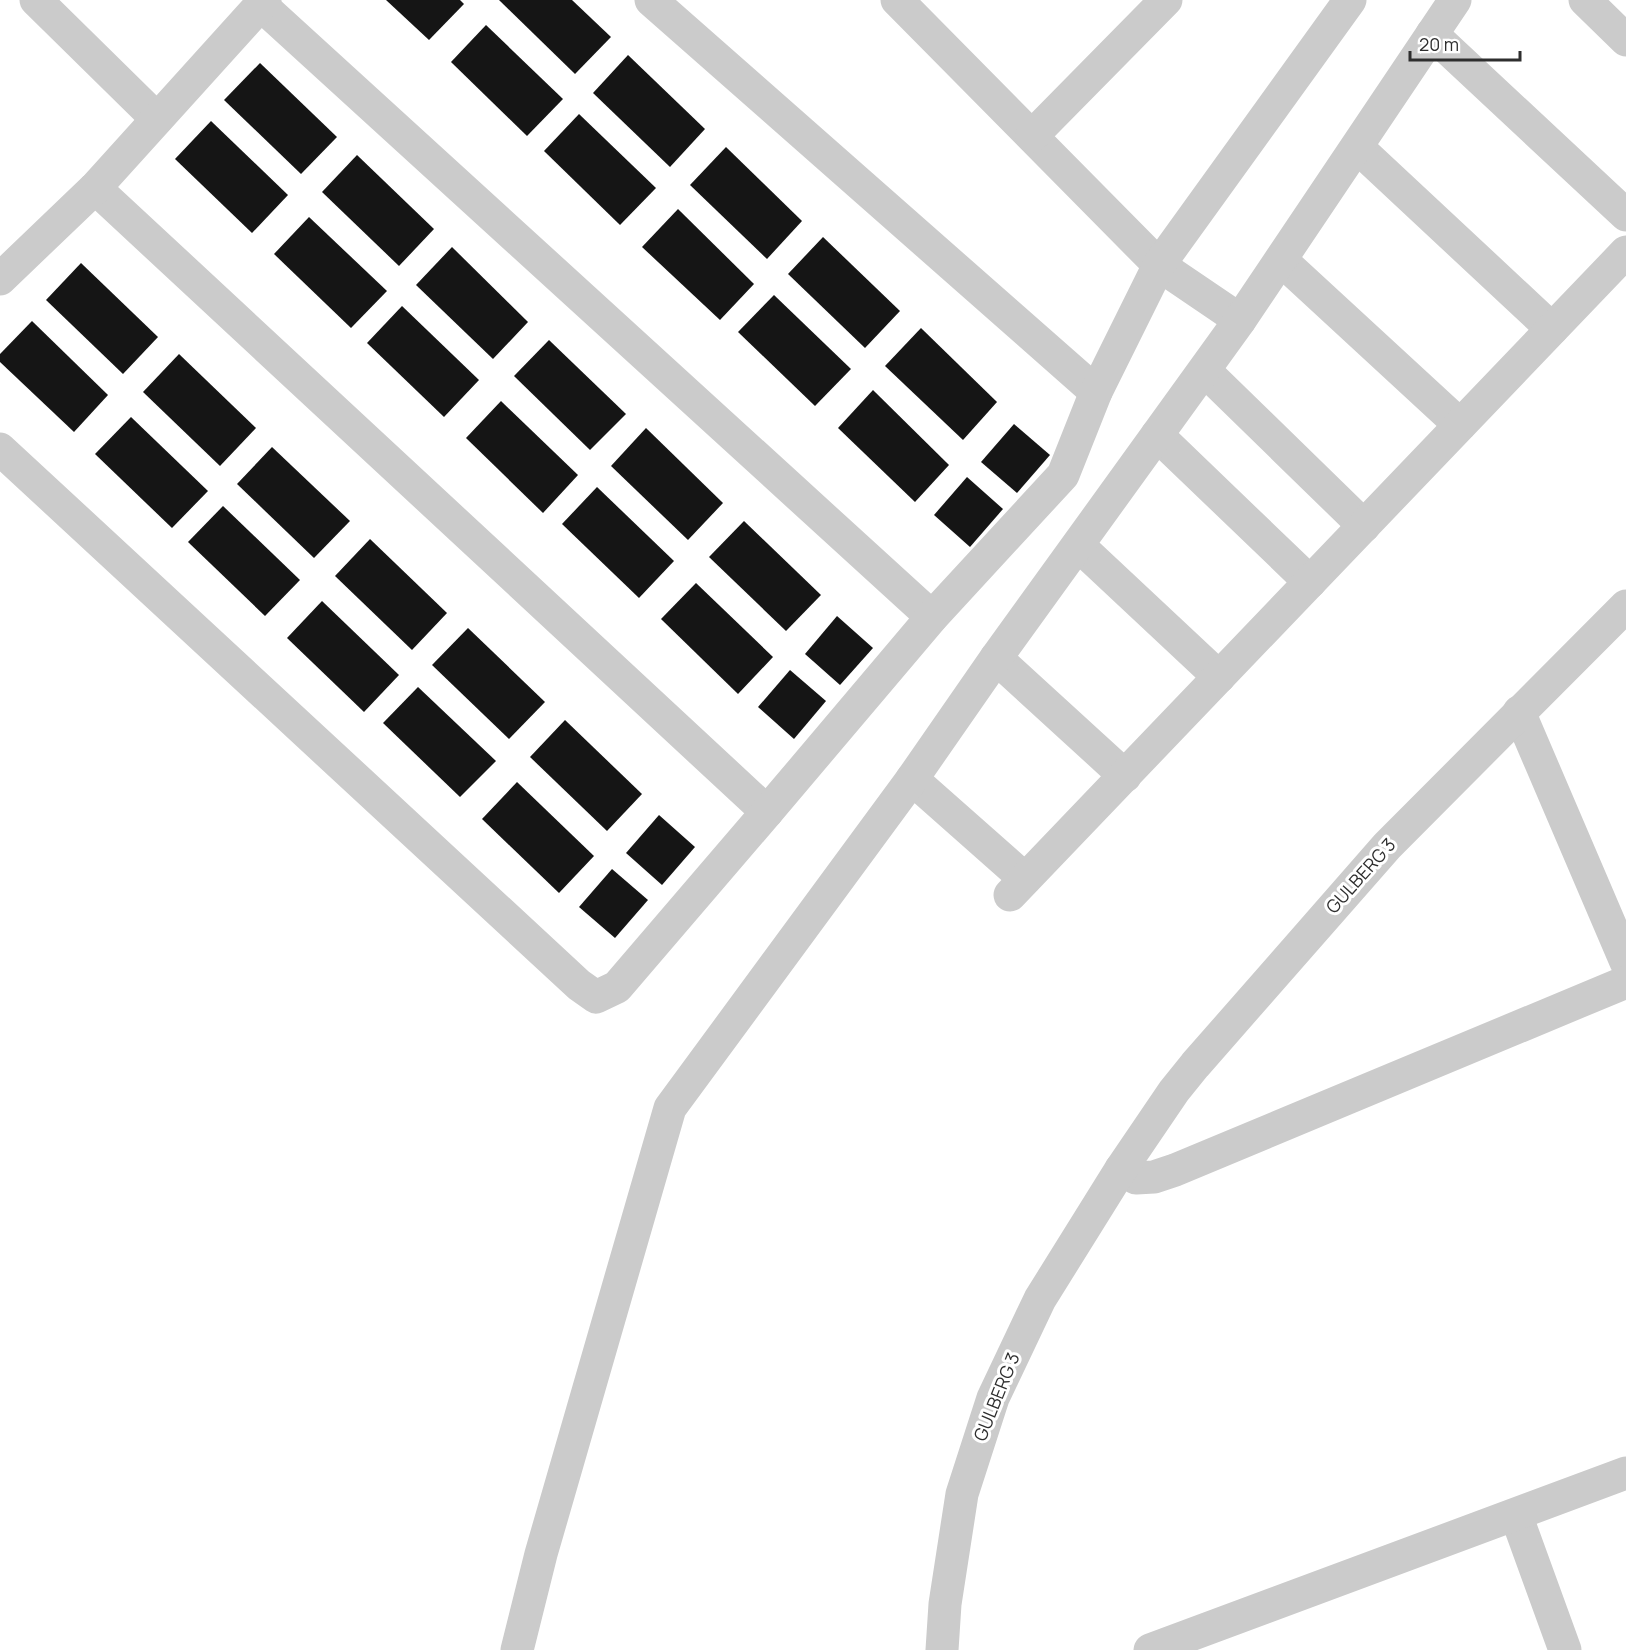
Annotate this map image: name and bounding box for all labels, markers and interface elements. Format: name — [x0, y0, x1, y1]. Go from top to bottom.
scale bar — [1410, 24, 1520, 62]
text: 20 m — [1419, 32, 1459, 56]
street label: GULBERG 3 — [1320, 833, 1400, 918]
street label: GULBERG 3 — [967, 1349, 1025, 1444]

